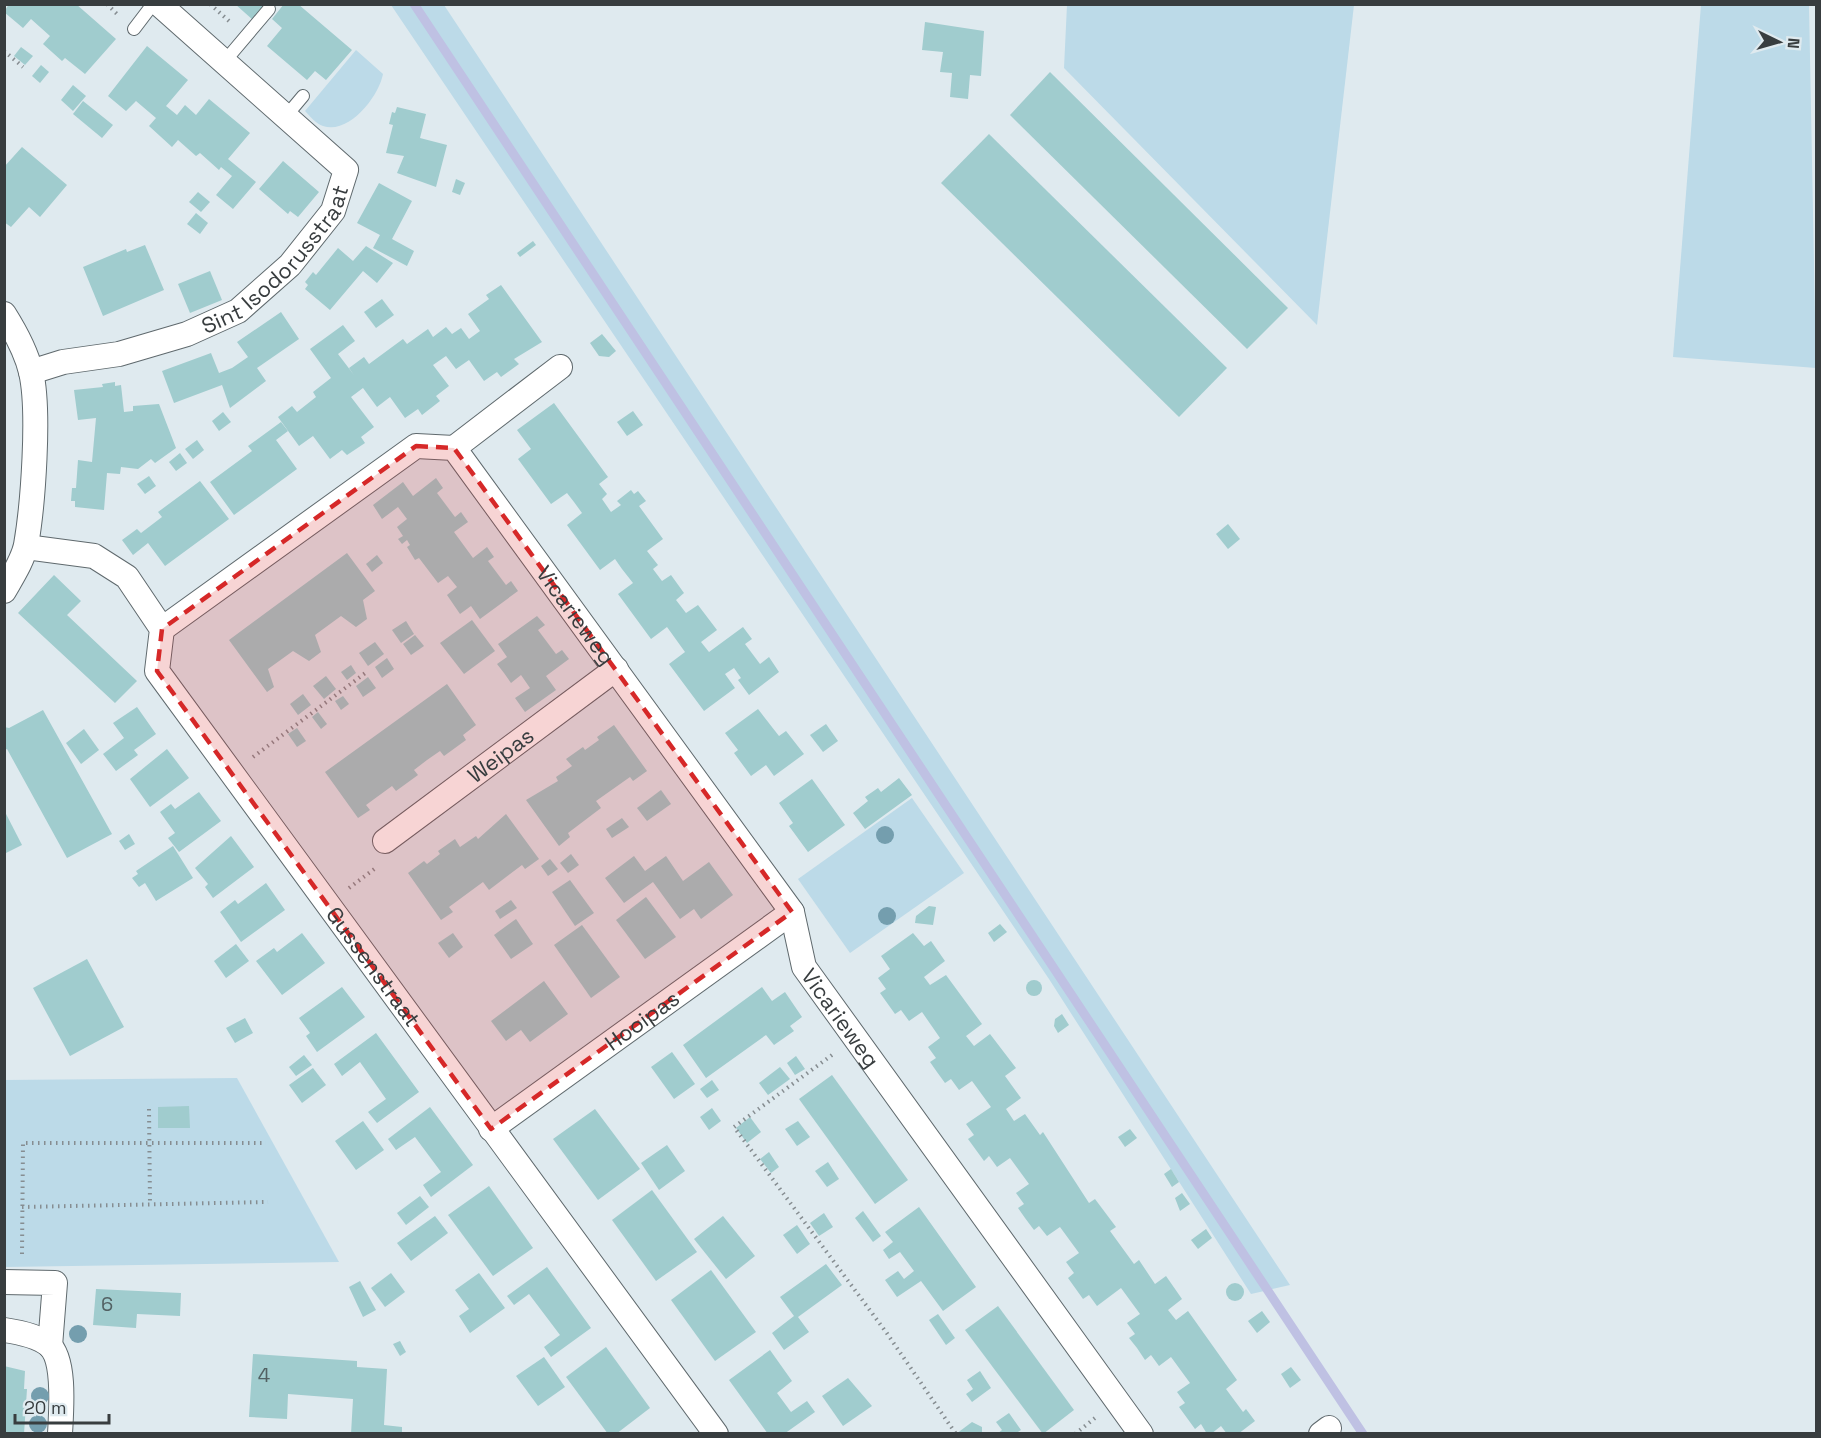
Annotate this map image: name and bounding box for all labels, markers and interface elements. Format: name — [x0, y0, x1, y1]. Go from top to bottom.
north arrow — [1749, 12, 1809, 72]
text: N — [1783, 37, 1804, 50]
street label: Sint Isodorusstraat — [197, 182, 354, 340]
street label: Vicarieweg — [530, 560, 621, 670]
street label: Weipas — [462, 721, 539, 789]
street label: Gussenstraat — [320, 901, 427, 1032]
street label: Vicarieweg — [795, 963, 886, 1073]
street label: Hooipas — [599, 984, 685, 1057]
house number: 6 — [101, 1291, 113, 1317]
house number: 4 — [258, 1362, 270, 1388]
scale bar — [15, 1387, 110, 1425]
text: 20 m — [24, 1396, 67, 1419]

